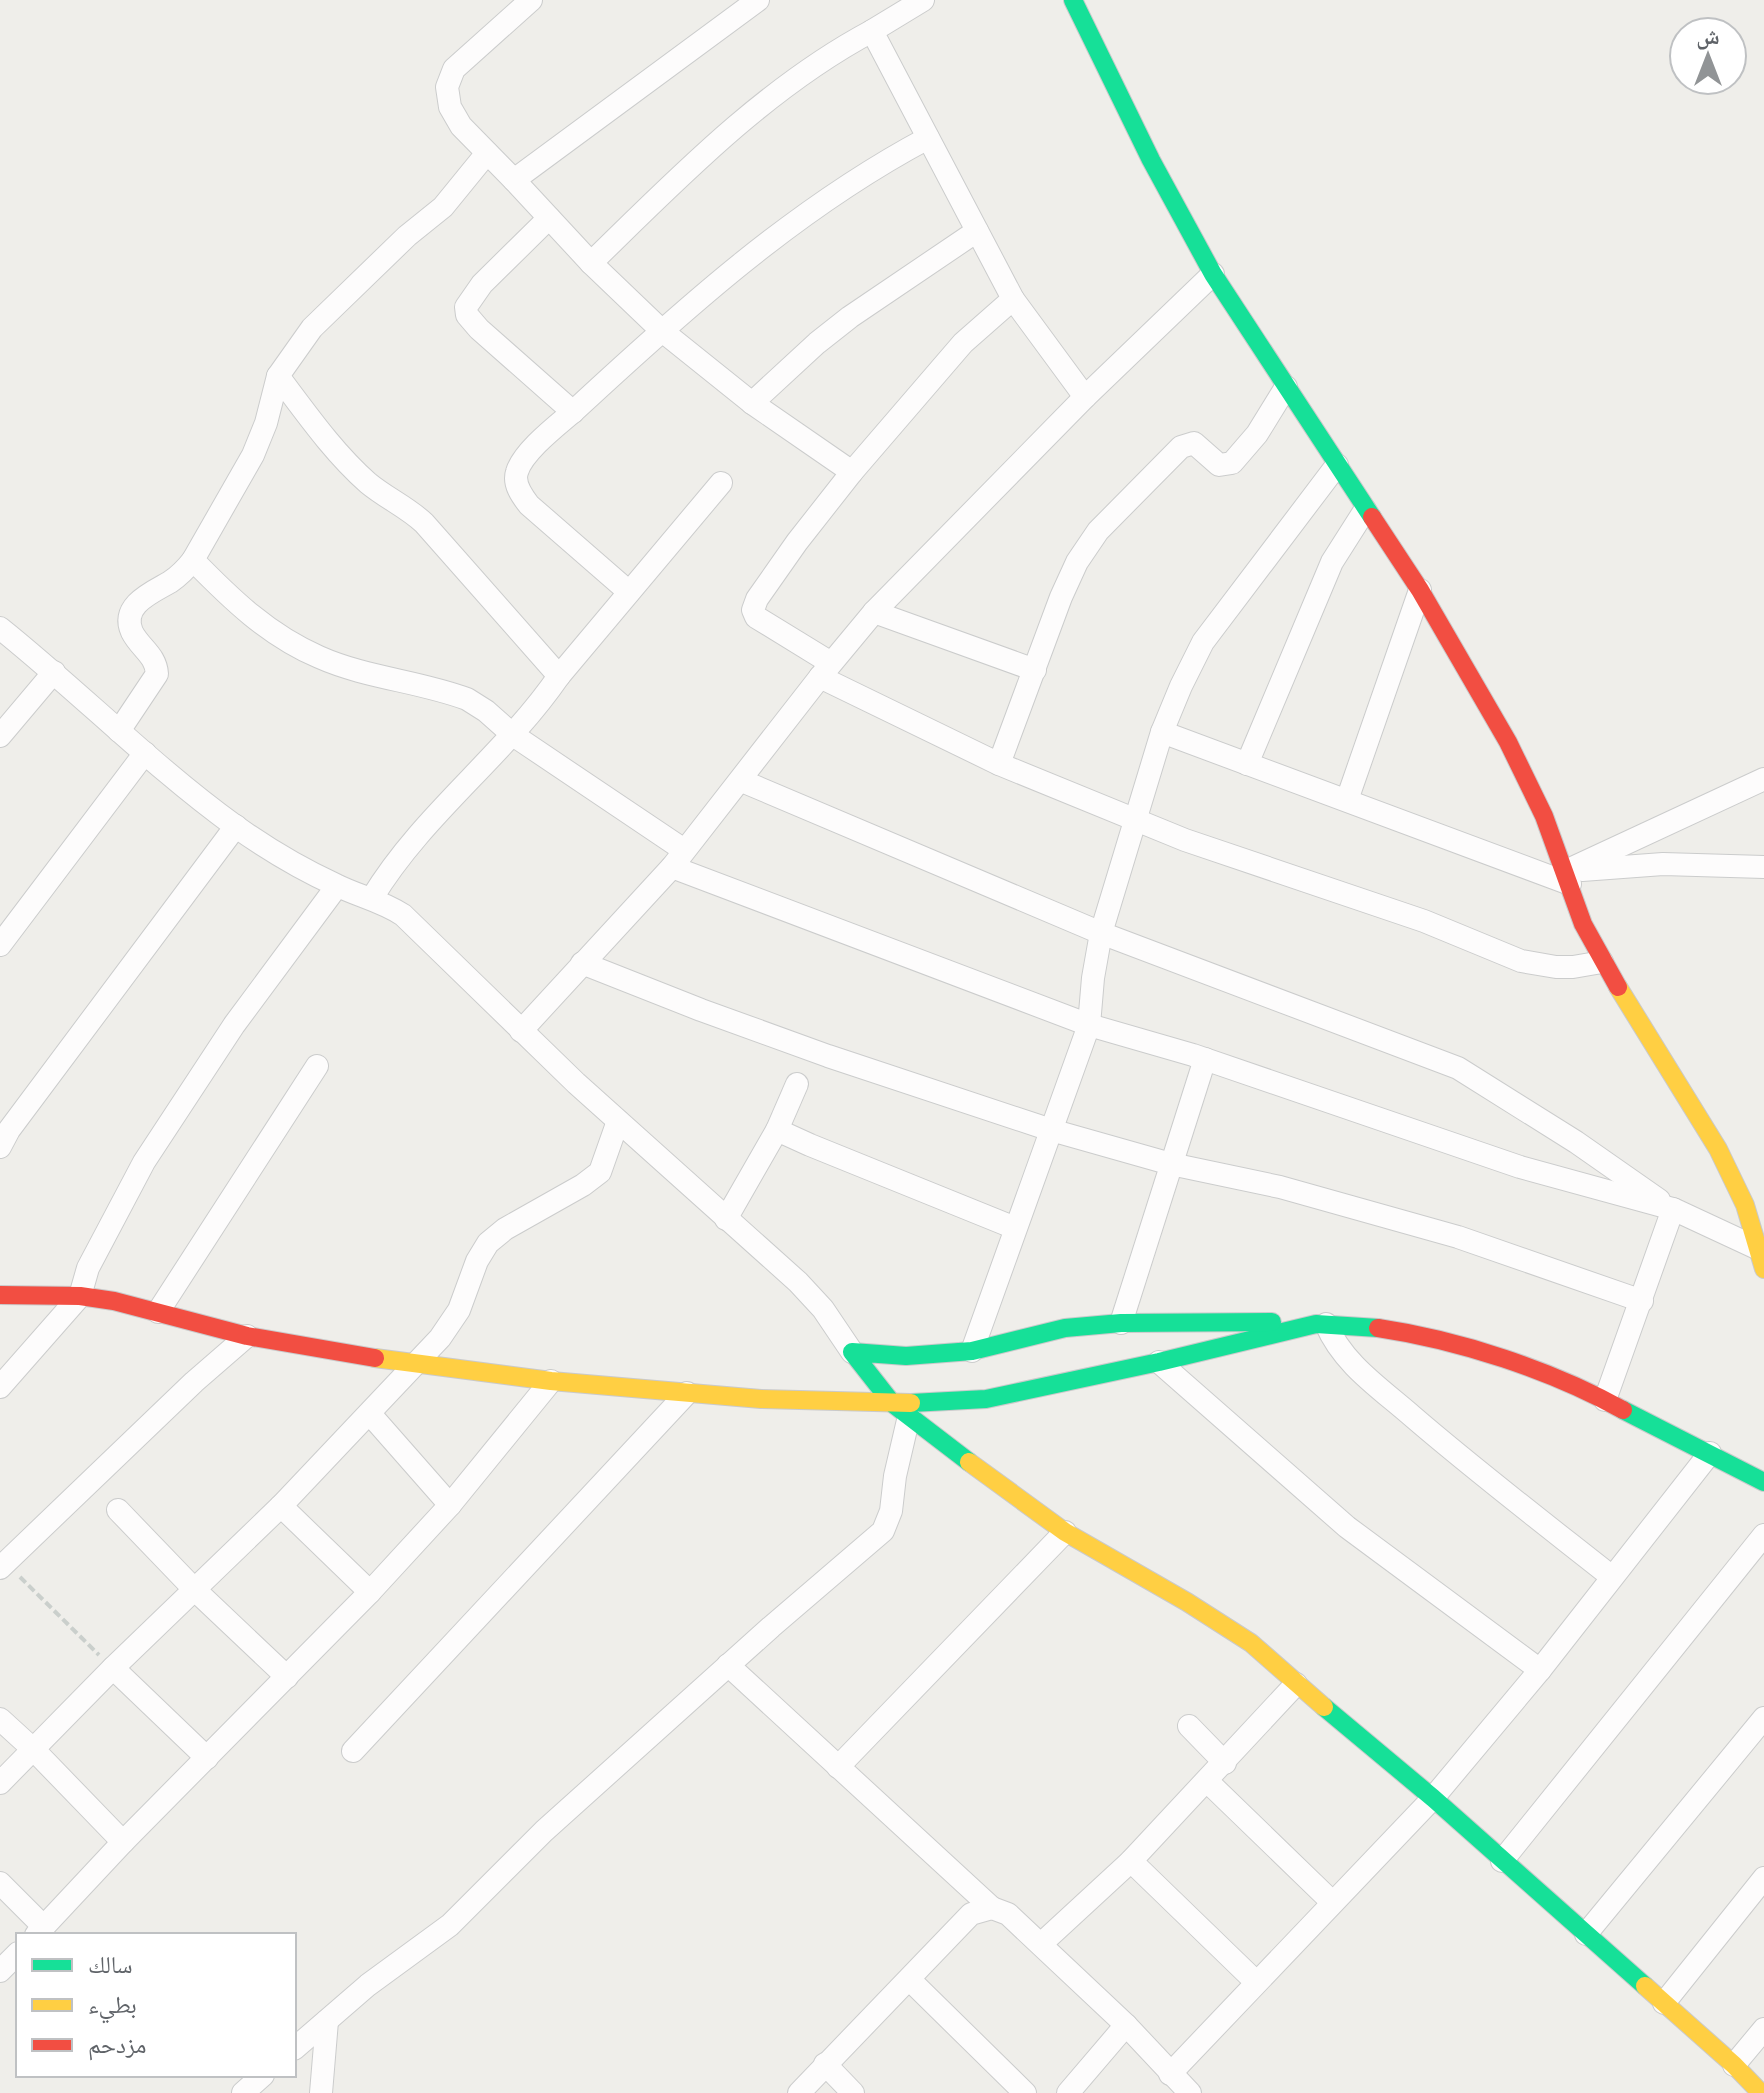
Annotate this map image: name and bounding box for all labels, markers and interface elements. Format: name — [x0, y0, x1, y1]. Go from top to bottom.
north arrow — [1668, 16, 1748, 96]
text: ش — [1696, 23, 1720, 50]
legend — [16, 1933, 296, 2077]
text: سالك — [88, 1950, 133, 1979]
text: بطيء — [88, 1990, 137, 2024]
text: مزدحم — [88, 2030, 147, 2061]

